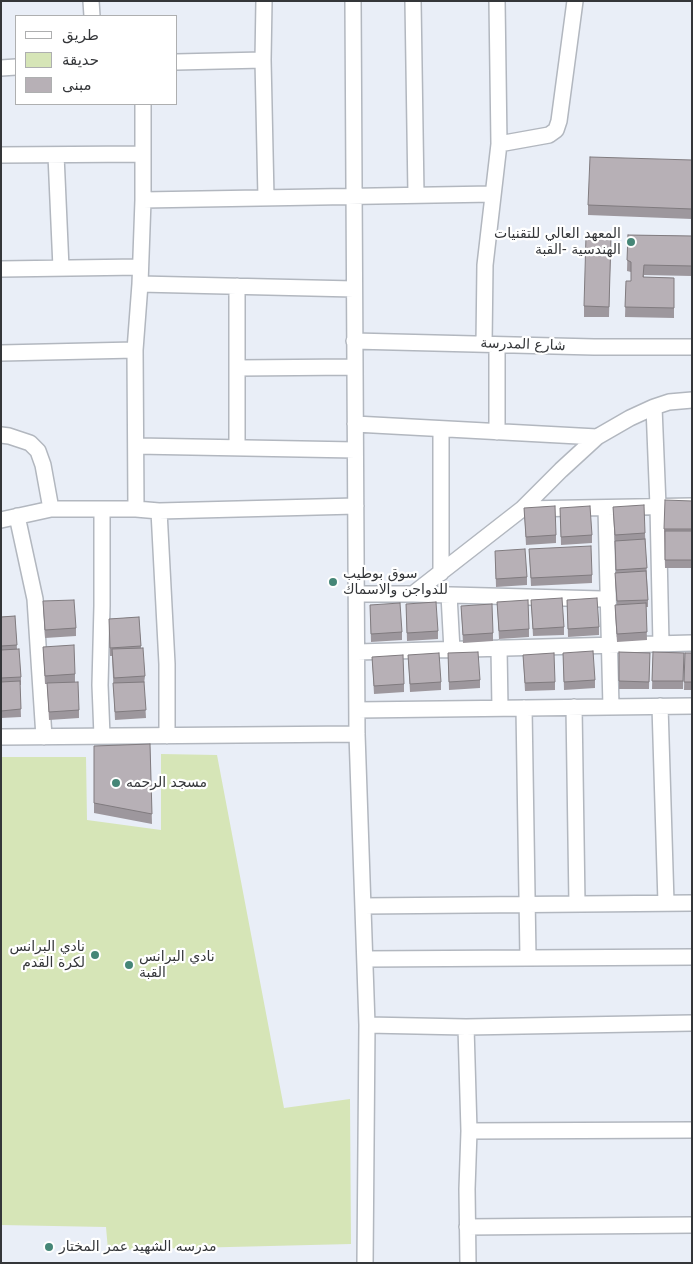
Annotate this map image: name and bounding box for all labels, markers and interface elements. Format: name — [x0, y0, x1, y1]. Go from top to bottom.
legend — [15, 15, 178, 105]
text: طريق — [62, 26, 99, 44]
text: حديقة — [62, 51, 99, 69]
text: مبنى — [62, 76, 92, 94]
place label: المعهد العالي للتقنيات الهندسية -القبة — [494, 226, 621, 258]
marker: المعهد العالي للتقنيات الهندسية -القبة — [625, 236, 637, 248]
street label: شارع المدرسة — [480, 335, 566, 355]
place label: سوق بوطيب للدواجن والاسماك — [343, 566, 448, 598]
marker: سوق بوطيب للدواجن والاسماك — [327, 576, 339, 588]
place label: مسجد الرحمه — [126, 775, 207, 791]
marker: مسجد الرحمه — [110, 777, 122, 789]
place label: نادي البرانس لكرة القدم — [9, 939, 85, 972]
marker: نادي البرانس لكرة القدم — [89, 949, 101, 961]
place label: نادي البرانس القبة — [139, 949, 215, 982]
marker: نادي البرانس القبة — [123, 959, 135, 971]
place label: مدرسه الشهيد عمر المختار — [59, 1239, 217, 1255]
marker: مدرسه الشهيد عمر المختار — [43, 1241, 55, 1253]

